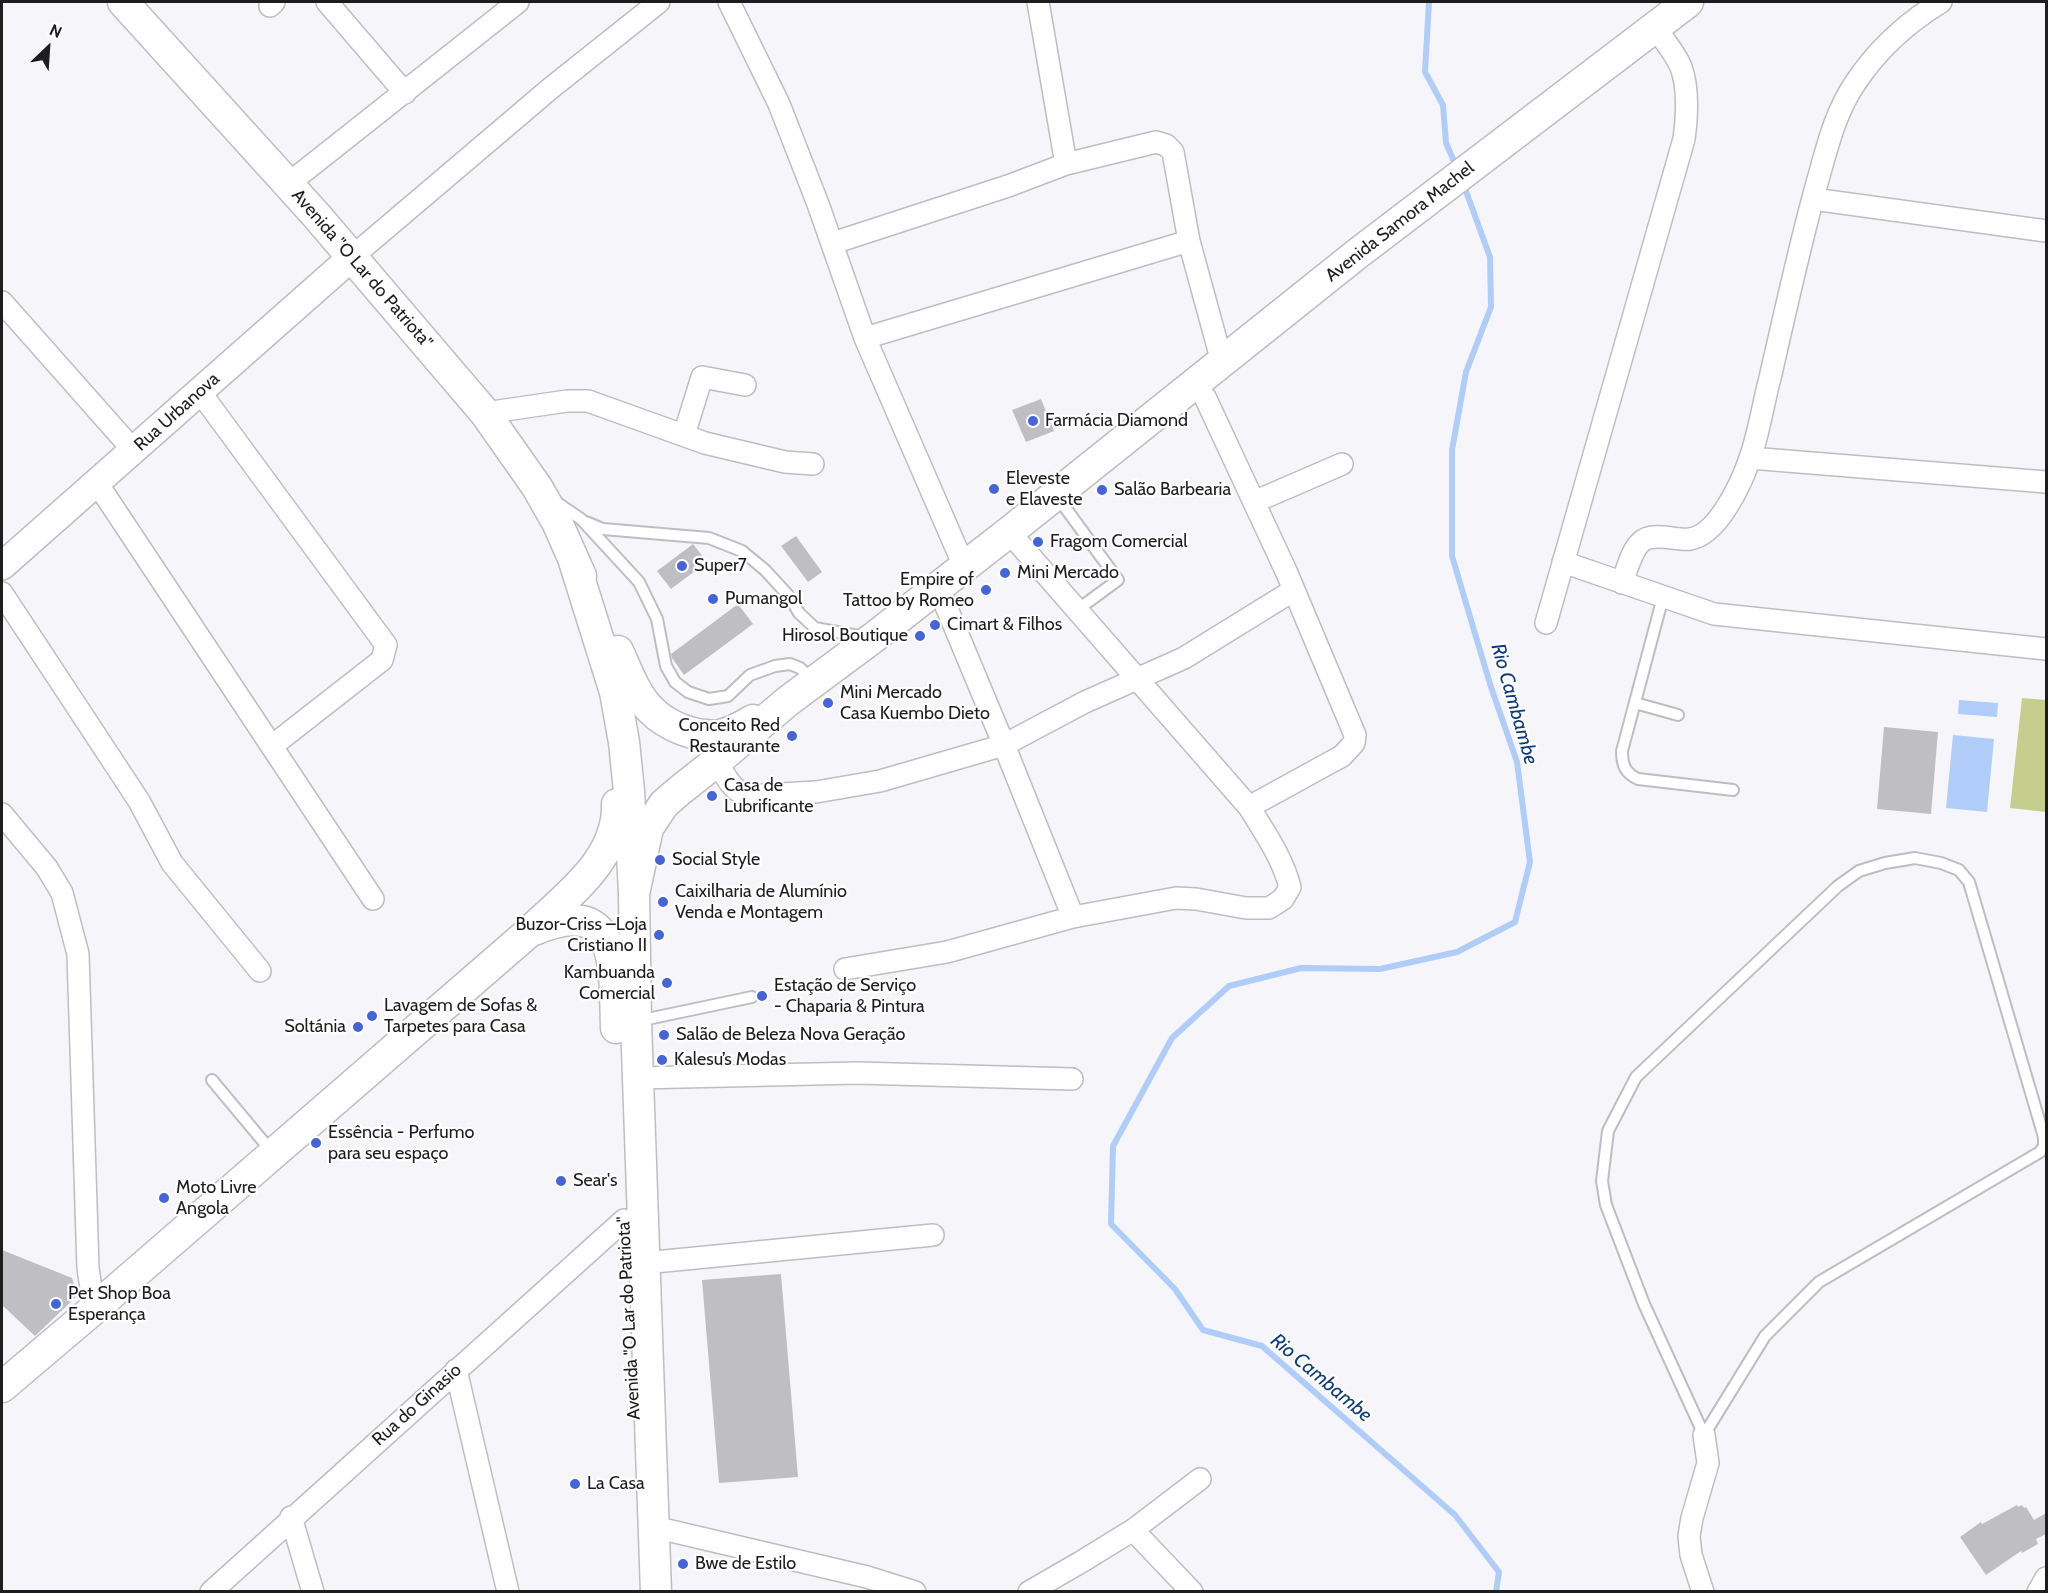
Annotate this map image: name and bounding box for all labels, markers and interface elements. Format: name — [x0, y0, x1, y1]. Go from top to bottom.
north arrow — [18, 18, 78, 78]
text: N — [47, 20, 65, 42]
street label: Avenida Samora Machel — [1321, 157, 1479, 287]
street label: Avenida "O Lar do Patriota" — [287, 185, 437, 353]
street label: Rua Urbanova — [130, 368, 224, 456]
place label: Farmácia Diamond — [1045, 410, 1188, 432]
marker: Farmácia Diamond — [1026, 414, 1040, 428]
place label: Eleveste e Elaveste — [1006, 468, 1082, 510]
place label: Salão Barbearia — [1114, 479, 1231, 501]
marker: Eleveste e Elaveste — [987, 482, 1001, 496]
marker: Salão Barbearia — [1095, 483, 1109, 497]
place label: Fragom Comercial — [1050, 531, 1188, 553]
marker: Fragom Comercial — [1031, 535, 1045, 549]
place label: Super7 — [694, 555, 747, 577]
marker: Super7 — [675, 559, 689, 573]
place label: Mini Mercado — [1017, 562, 1119, 584]
marker: Mini Mercado — [998, 566, 1012, 580]
place label: Empire of Tattoo by Romeo — [843, 569, 974, 612]
marker: Empire of Tattoo by Romeo — [979, 583, 993, 597]
place label: Pumangol — [725, 588, 802, 610]
marker: Pumangol — [706, 592, 720, 606]
place label: Cimart & Filhos — [947, 614, 1062, 636]
marker: Cimart & Filhos — [928, 618, 942, 632]
place label: Hirosol Boutique — [782, 625, 908, 647]
marker: Hirosol Boutique — [913, 629, 927, 643]
water label: Rio Cambambe — [1485, 641, 1543, 767]
place label: Mini Mercado Casa Kuembo Dieto — [840, 682, 990, 724]
marker: Mini Mercado Casa Kuembo Dieto — [821, 696, 835, 710]
place label: Conceito Red Restaurante — [678, 715, 780, 758]
marker: Conceito Red Restaurante — [785, 729, 799, 743]
place label: Casa de Lubrificante — [724, 775, 814, 818]
marker: Casa de Lubrificante — [705, 789, 719, 803]
place label: Social Style — [672, 849, 760, 871]
marker: Social Style — [653, 853, 667, 867]
place label: Caixilharia de Alumínio Venda e Montagem — [675, 881, 847, 924]
marker: Caixilharia de Alumínio Venda e Montagem — [656, 895, 670, 909]
place label: Buzor-Criss –Loja Cristiano II — [515, 914, 647, 956]
marker: Buzor-Criss –Loja Cristiano II — [652, 928, 666, 942]
place label: Kambuanda Comercial — [564, 962, 655, 1004]
place label: Estação de Serviço - Chaparia & Pintura — [774, 975, 925, 1018]
marker: Kambuanda Comercial — [660, 976, 674, 990]
marker: Estação de Serviço - Chaparia & Pintura — [755, 989, 769, 1003]
place label: Lavagem de Sofas & Tarpetes para Casa — [384, 995, 537, 1038]
marker: Lavagem de Sofas & Tarpetes para Casa — [365, 1009, 379, 1023]
place label: Soltánia — [284, 1016, 346, 1038]
marker: Soltánia — [351, 1020, 365, 1034]
place label: Salão de Beleza Nova Geração — [676, 1024, 905, 1046]
marker: Salão de Beleza Nova Geração — [657, 1028, 671, 1042]
place label: Kalesu’s Modas — [674, 1049, 786, 1071]
marker: Kalesu’s Modas — [655, 1053, 669, 1067]
place label: Essência - Perfumo para seu espaço — [328, 1122, 474, 1164]
marker: Essência - Perfumo para seu espaço — [309, 1136, 323, 1150]
place label: Sear's — [573, 1170, 617, 1192]
marker: Sear's — [554, 1174, 568, 1188]
place label: Moto Livre Angola — [176, 1177, 256, 1220]
marker: Moto Livre Angola — [157, 1191, 171, 1205]
street label: Avenida "O Lar do Patriota" — [613, 1216, 645, 1420]
place label: Pet Shop Boa Esperança — [68, 1283, 171, 1326]
marker: Pet Shop Boa Esperança — [49, 1297, 63, 1311]
water label: Rio Cambambe — [1266, 1329, 1376, 1427]
street label: Rua do Ginasio — [368, 1359, 466, 1451]
place label: La Casa — [587, 1473, 645, 1495]
marker: La Casa — [568, 1477, 582, 1491]
place label: Bwe de Estilo — [695, 1553, 796, 1575]
marker: Bwe de Estilo — [676, 1557, 690, 1571]

